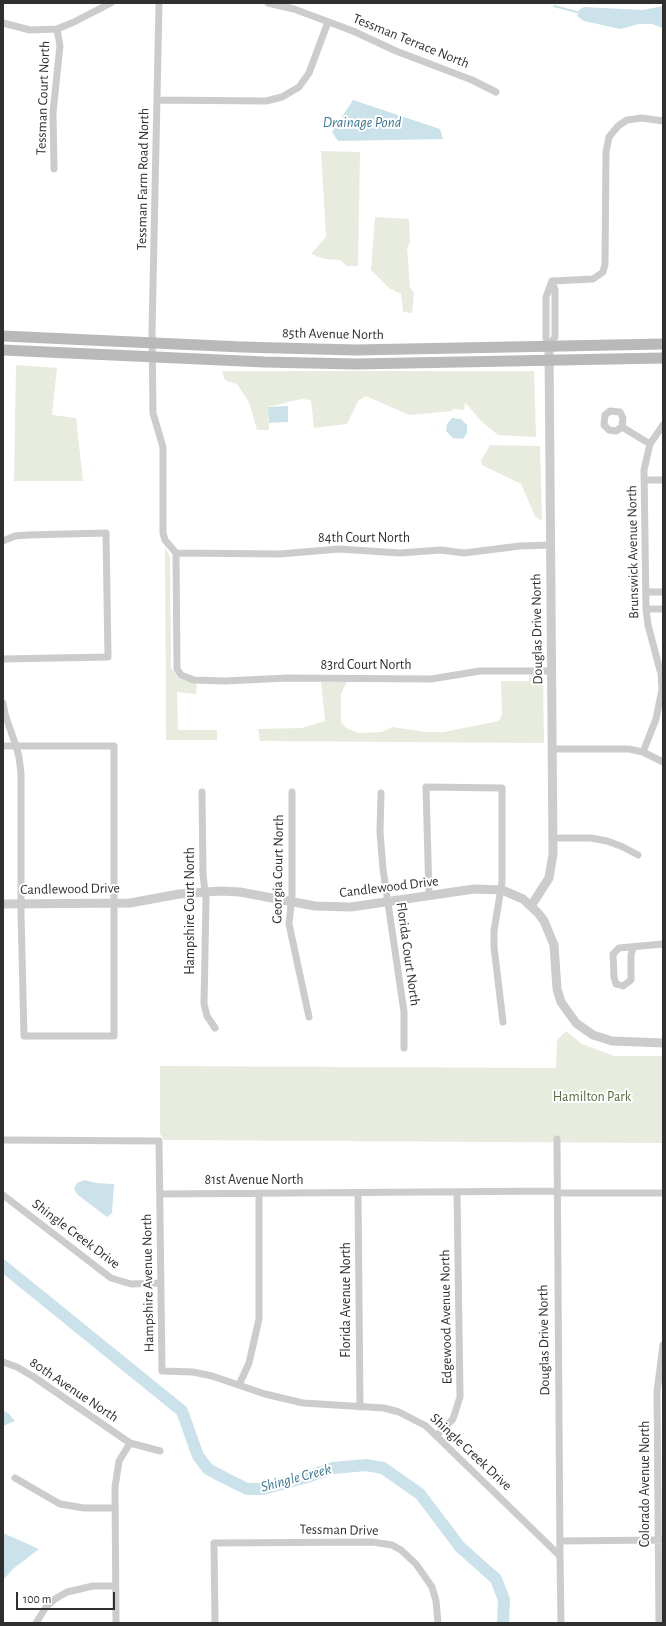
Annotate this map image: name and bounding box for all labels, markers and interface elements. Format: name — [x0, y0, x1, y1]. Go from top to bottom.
street label: Tessman Terrace North — [350, 10, 472, 72]
street label: Tessman Court North — [33, 41, 53, 155]
street label: Tessman Farm Road North — [133, 108, 153, 250]
water label: Drainage Pond — [323, 113, 401, 131]
street label: 85th Avenue North — [282, 325, 384, 343]
street label: Brunswick Avenue North — [623, 485, 643, 619]
street label: 84th Court North — [318, 530, 410, 546]
street label: Douglas Drive North — [528, 573, 546, 685]
street label: 83rd Court North — [321, 657, 411, 673]
street label: Georgia Court North — [269, 814, 287, 924]
street label: Hampshire Court North — [182, 847, 198, 975]
street label: Candlewood Drive — [339, 873, 439, 901]
street label: Candlewood Drive — [20, 880, 120, 898]
street label: Florida Court North — [392, 901, 424, 1007]
park label: Hamilton Park — [553, 1089, 631, 1105]
street label: 81st Avenue North — [205, 1172, 303, 1188]
street label: Shingle Creek Drive — [29, 1196, 123, 1272]
street label: Hampshire Avenue North — [138, 1214, 158, 1352]
street label: Florida Avenue North — [338, 1242, 354, 1358]
street label: Edgewood Avenue North — [436, 1249, 456, 1385]
street label: Douglas Drive North — [535, 1284, 553, 1396]
street label: 80th Avenue North — [26, 1354, 122, 1426]
street label: Shingle Creek Drive — [427, 1410, 515, 1494]
street label: Colorado Avenue North — [637, 1421, 653, 1547]
water label: Shingle Creek — [259, 1460, 333, 1496]
street label: Tessman Drive — [299, 1521, 379, 1539]
scale bar — [18, 1584, 117, 1610]
text: 100 m — [23, 1593, 51, 1605]

